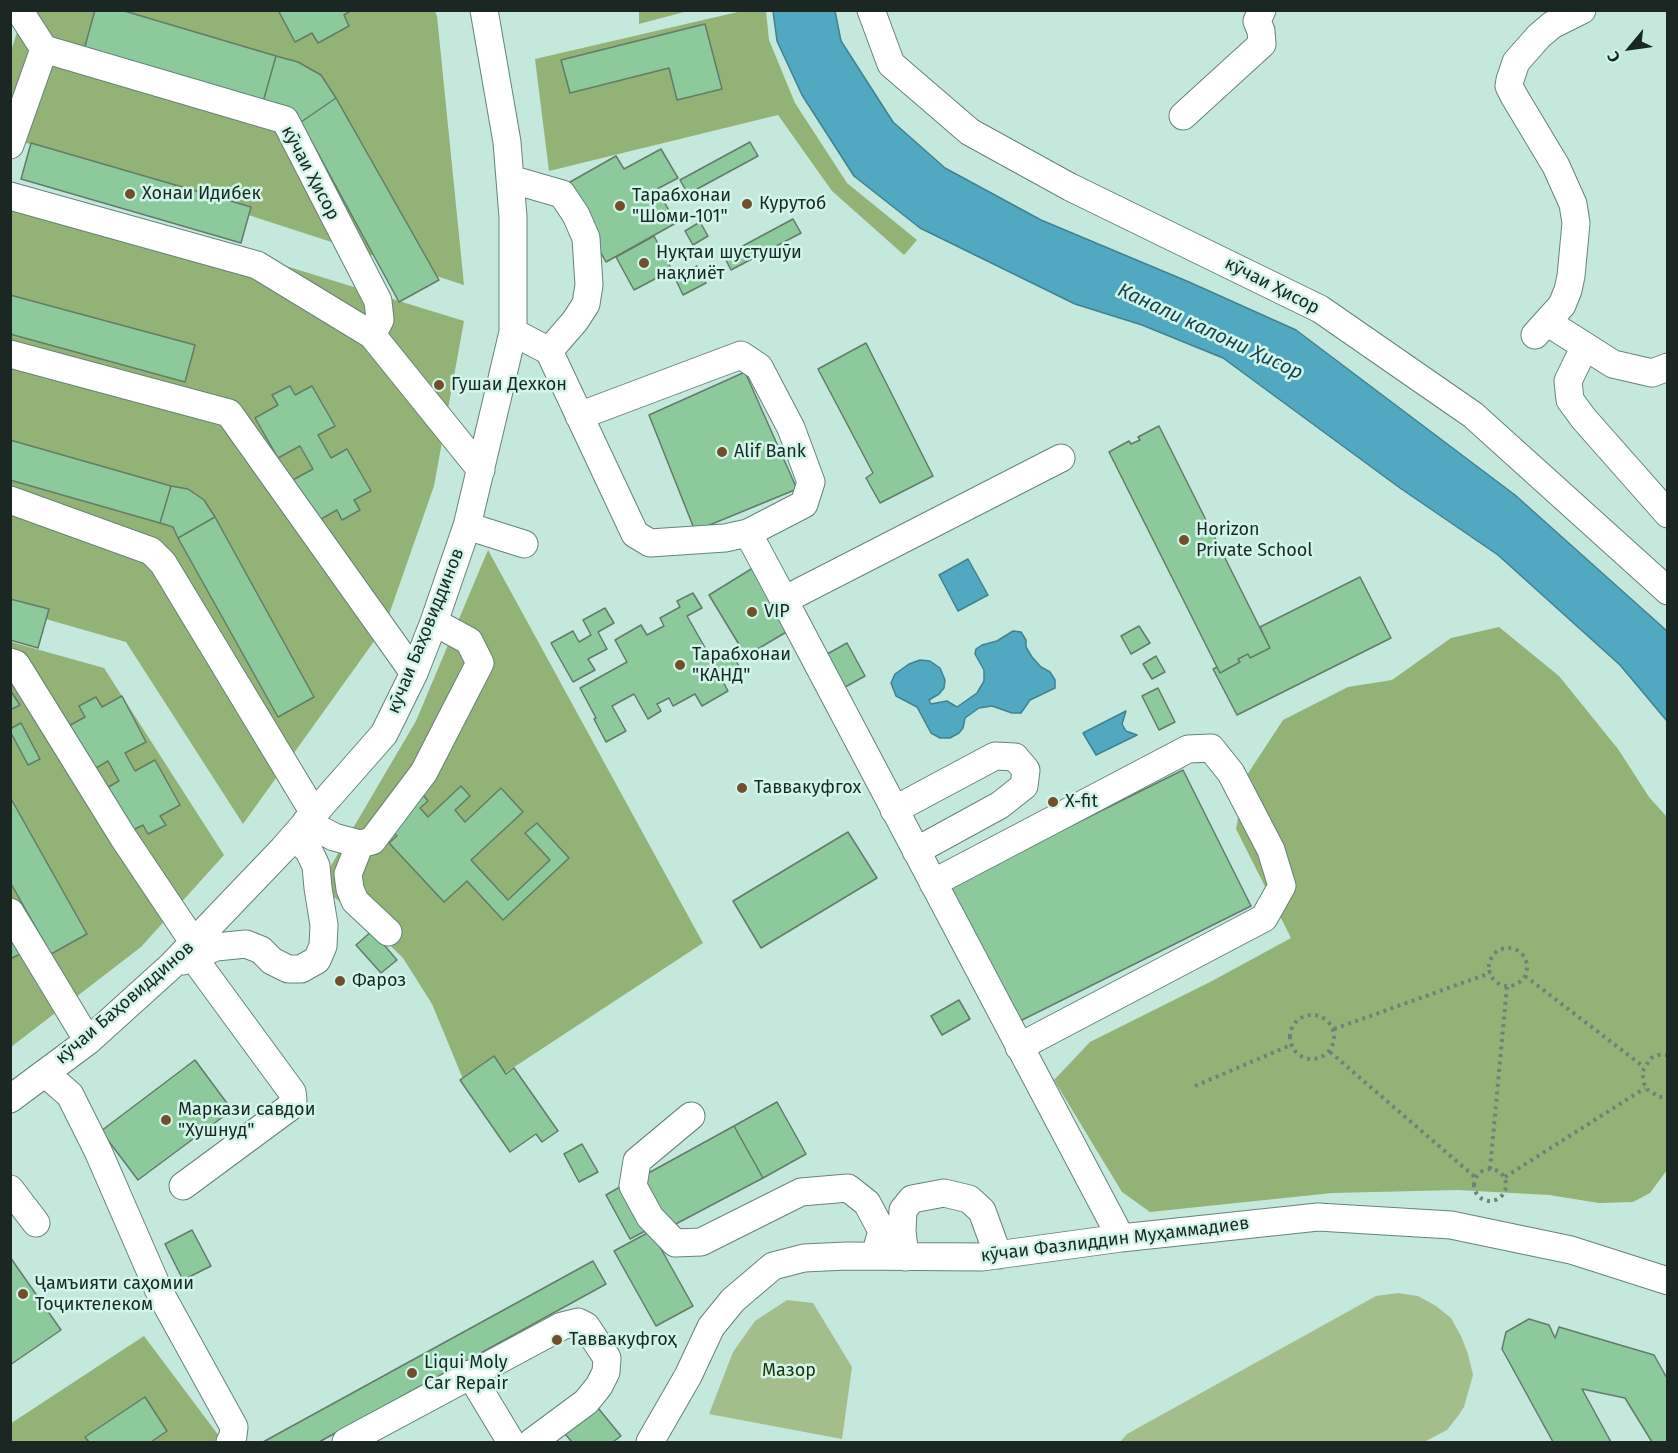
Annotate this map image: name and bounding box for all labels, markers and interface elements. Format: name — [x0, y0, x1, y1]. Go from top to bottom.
north arrow — [1600, 18, 1660, 78]
text: С — [1603, 48, 1624, 66]
street label: кӯчаи Ҳисор — [276, 122, 344, 224]
place label: Хонаи Идибек — [142, 183, 261, 205]
place label: Тарабхонаи "Шоми-101" — [632, 185, 731, 228]
marker: Хонаи Идибек — [123, 187, 137, 201]
place label: Курутоб — [759, 193, 826, 215]
marker: Курутоб — [740, 197, 754, 211]
marker: Тарабхонаи "Шоми-101" — [613, 199, 627, 213]
place label: Нуқтаи шустушӯи нақлиёт — [656, 242, 802, 284]
street label: кӯчаи Ҳисор — [1221, 253, 1323, 319]
marker: Нуқтаи шустушӯи нақлиёт — [637, 256, 651, 270]
water label: Канали калони Ҳисор — [1113, 278, 1307, 386]
place label: Гушаи Дехкон — [451, 374, 567, 396]
marker: Гушаи Дехкон — [432, 378, 446, 392]
place label: Alif Bank — [734, 441, 806, 463]
marker: Alif Bank — [715, 445, 729, 459]
place label: Horizon Private School — [1196, 519, 1313, 562]
marker: Horizon Private School — [1177, 533, 1191, 547]
street label: кӯчаи Баҳовиддинов — [383, 545, 469, 717]
place label: VIP — [764, 601, 790, 623]
marker: VIP — [745, 605, 759, 619]
place label: Тарабхонаи "КАНД" — [692, 644, 791, 686]
marker: Тарабхонаи "КАНД" — [673, 658, 687, 672]
place label: Таввакуфгох — [754, 777, 861, 799]
marker: Таввакуфгох — [735, 781, 749, 795]
place label: X-fit — [1065, 791, 1098, 813]
marker: X-fit — [1046, 795, 1060, 809]
street label: кӯчаи Баҳовиддинов — [51, 937, 199, 1069]
place label: Фароз — [352, 970, 406, 992]
marker: Фароз — [333, 974, 347, 988]
place label: Маркази савдои "Хушнуд" — [178, 1099, 315, 1142]
marker: Маркази савдои "Хушнуд" — [159, 1113, 173, 1127]
street label: кӯчаи Фазлиддин Муҳаммадиев — [979, 1213, 1251, 1267]
place label: Ҷамъияти саҳомии Тоҷиктелеком — [35, 1273, 194, 1316]
marker: Ҷамъияти саҳомии Тоҷиктелеком — [16, 1287, 30, 1301]
place label: Таввакуфгоҳ — [569, 1329, 677, 1351]
marker: Таввакуфгоҳ — [550, 1333, 564, 1347]
place label: Liqui Moly Car Repair — [424, 1352, 508, 1394]
park label: Мазор — [762, 1360, 816, 1382]
marker: Liqui Moly Car Repair — [405, 1366, 419, 1380]

